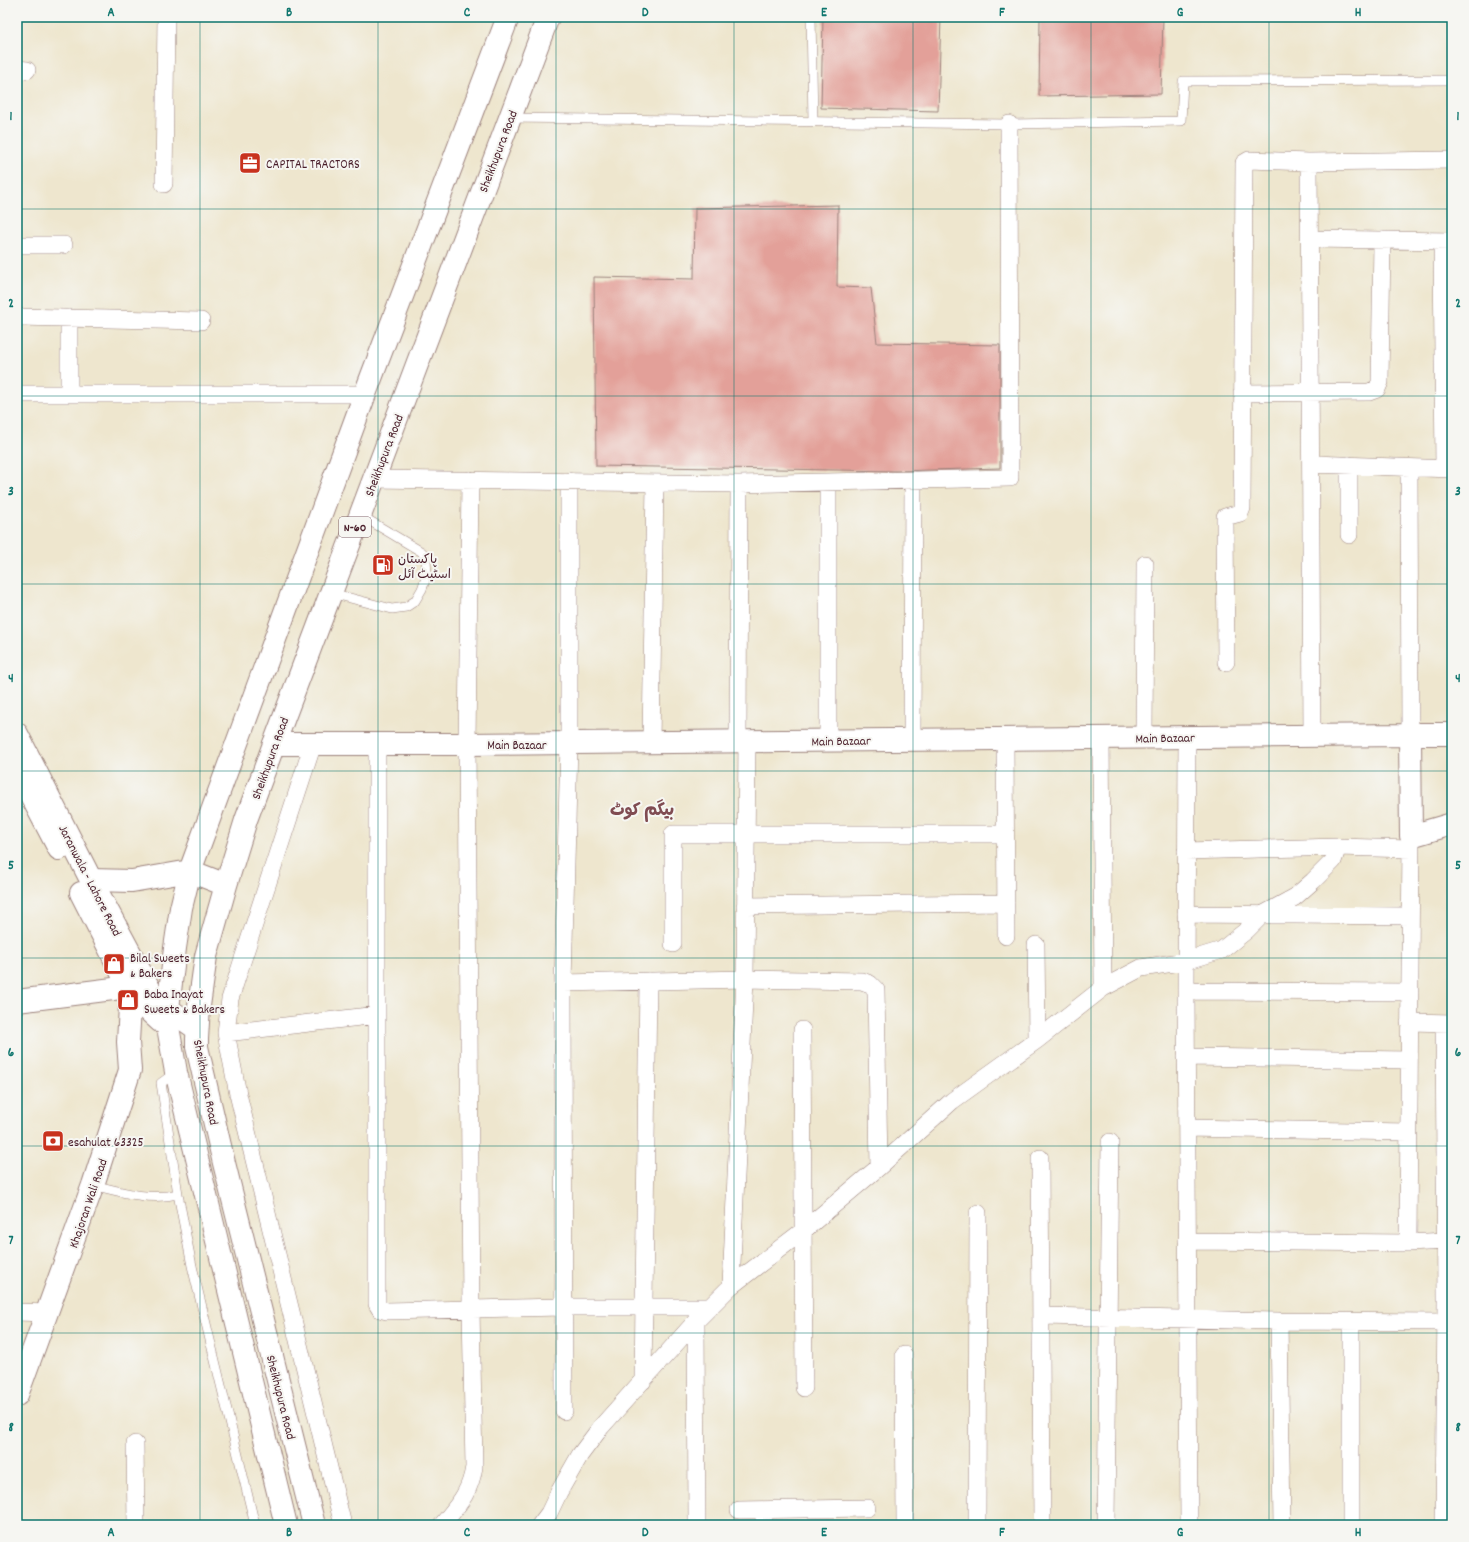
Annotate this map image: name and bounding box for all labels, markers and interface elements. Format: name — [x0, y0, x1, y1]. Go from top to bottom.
text: A — [107, 4, 115, 23]
text: B — [286, 4, 292, 23]
text: C — [464, 4, 471, 23]
text: D — [642, 4, 649, 23]
text: E — [821, 4, 828, 23]
text: F — [999, 4, 1005, 23]
text: G — [1177, 4, 1184, 23]
text: H — [1355, 4, 1362, 23]
text: 1 — [10, 108, 13, 127]
street label: Sheikhupura Road — [475, 108, 524, 196]
text: 1 — [1457, 108, 1460, 127]
office icon: CAPITAL TRACTORS — [237, 150, 263, 176]
place label: CAPITAL TRACTORS — [266, 156, 360, 175]
text: 2 — [8, 295, 14, 314]
text: 2 — [1455, 295, 1461, 314]
street label: Sheikhupura Road — [361, 412, 410, 500]
text: 3 — [8, 483, 14, 502]
text: 3 — [1455, 483, 1461, 502]
road number: N-60 — [339, 517, 371, 537]
place label: پاکستان اسٹیٹ آئل — [398, 551, 451, 585]
fuel station icon: پاکستان اسٹیٹ آئل — [370, 552, 396, 578]
text: 4 — [8, 670, 14, 689]
text: 4 — [1455, 670, 1461, 689]
street label: Sheikhupura Road — [248, 715, 295, 803]
street label: Main Bazaar — [1135, 729, 1195, 750]
street label: Main Bazaar — [811, 732, 871, 753]
street label: Main Bazaar — [487, 737, 547, 756]
district label: بیگم کوٹ — [610, 799, 674, 824]
street label: Jaranwala - Lahore Road — [52, 822, 125, 940]
text: 5 — [8, 857, 14, 876]
text: 5 — [1455, 857, 1461, 876]
place label: Bilal Sweets & Bakers — [130, 950, 190, 984]
shop icon: Bilal Sweets & Bakers — [101, 951, 127, 977]
place label: Baba Inayat Sweets & Bakers — [144, 986, 225, 1020]
shop icon: Baba Inayat Sweets & Bakers — [115, 987, 141, 1013]
street label: Sheikhupura Road — [187, 1038, 222, 1127]
text: 6 — [8, 1044, 15, 1063]
text: 6 — [1455, 1044, 1462, 1063]
bank icon: esahulat 63325 — [40, 1128, 66, 1154]
place label: esahulat 63325 — [68, 1134, 143, 1153]
street label: Khajoran Wali Road — [65, 1157, 114, 1251]
text: 7 — [9, 1232, 14, 1251]
text: 7 — [1456, 1232, 1461, 1251]
street label: Sheikhupura Road — [260, 1353, 299, 1442]
text: 8 — [8, 1419, 14, 1438]
text: 8 — [1455, 1419, 1461, 1438]
text: A — [107, 1524, 115, 1542]
text: B — [286, 1524, 292, 1542]
text: C — [464, 1524, 471, 1542]
text: D — [642, 1524, 649, 1542]
text: E — [821, 1524, 828, 1542]
text: F — [999, 1524, 1005, 1542]
text: G — [1177, 1524, 1184, 1542]
text: H — [1355, 1524, 1362, 1542]

